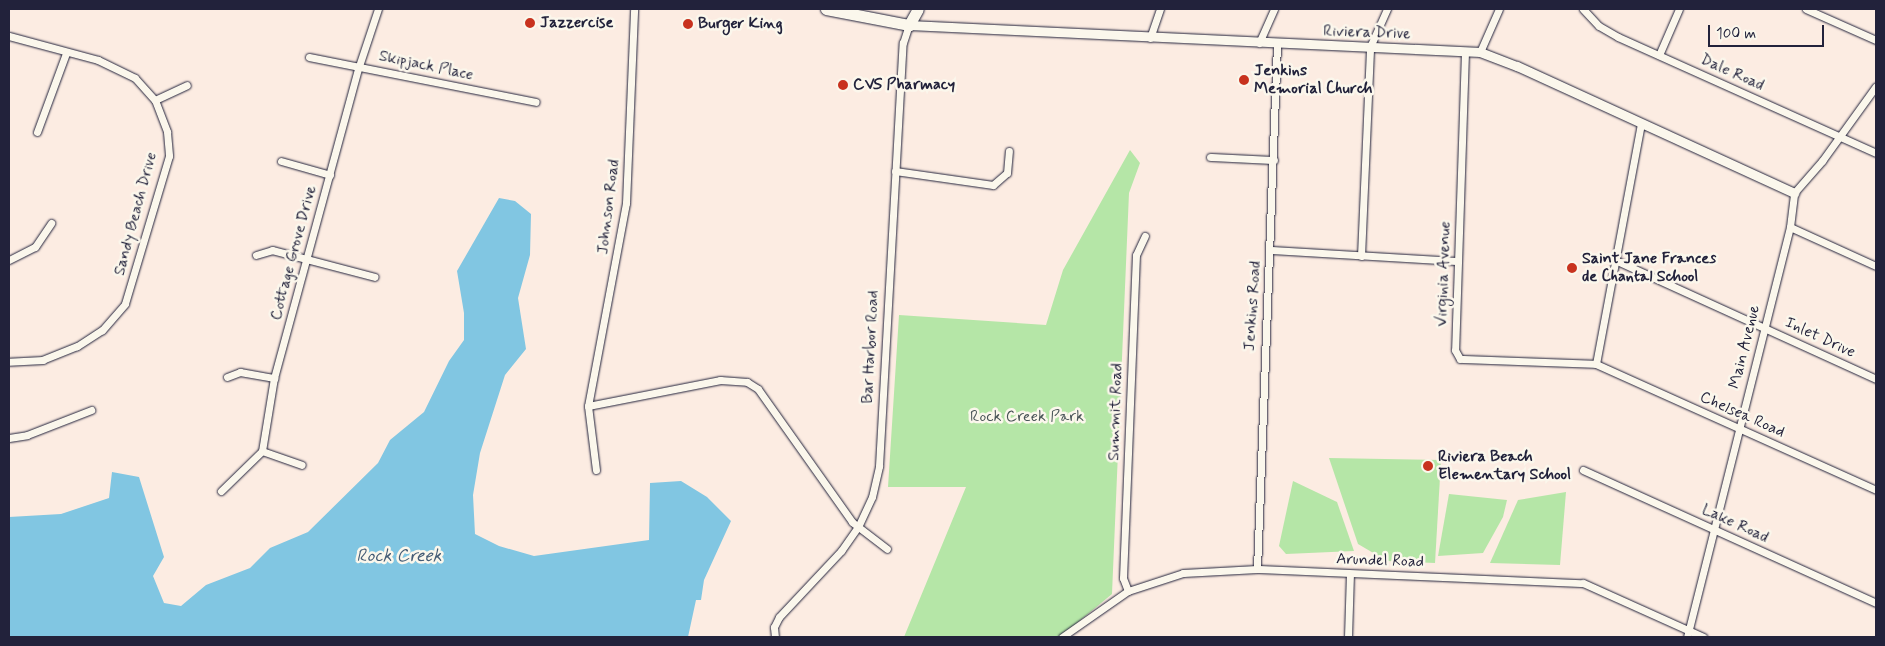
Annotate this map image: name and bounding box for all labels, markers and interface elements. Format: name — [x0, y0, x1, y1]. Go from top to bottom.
place label: Jazzercise — [540, 13, 613, 33]
place label: Burger King — [698, 14, 780, 34]
scale bar — [1710, 15, 1826, 47]
marker: Jazzercise — [524, 17, 536, 29]
marker: Burger King — [682, 18, 694, 30]
street label: Riviera Drive — [1323, 22, 1411, 44]
text: 100 m — [1716, 24, 1756, 44]
street label: Skipjack Place — [377, 47, 475, 85]
street label: Dale Road — [1697, 51, 1767, 95]
place label: Jenkins Memorial Church — [1254, 61, 1377, 99]
marker: Jenkins Memorial Church — [1238, 74, 1250, 86]
place label: CVS Pharmacy — [853, 75, 955, 95]
marker: CVS Pharmacy — [837, 79, 849, 91]
street label: Sandy Beach Drive — [110, 150, 162, 278]
street label: Johnson Road — [594, 159, 624, 255]
street label: Cottage Grove Drive — [267, 184, 321, 322]
street label: Virginia Avenue — [1433, 220, 1455, 328]
place label: Saint Jane Frances de Chantal School — [1582, 249, 1718, 287]
street label: Jenkins Road — [1240, 261, 1266, 351]
marker: Saint Jane Frances de Chantal School — [1566, 262, 1578, 274]
street label: Bar Harbor Road — [858, 290, 884, 404]
street label: Main Avenue — [1725, 301, 1765, 393]
street label: Inlet Drive — [1782, 313, 1858, 363]
street label: Summit Road — [1105, 363, 1127, 461]
street label: Chelsea Road — [1697, 388, 1787, 442]
park label: Rock Creek Park — [971, 407, 1083, 427]
place label: Riviera Beach Elementary School — [1438, 447, 1571, 485]
marker: Riviera Beach Elementary School — [1422, 460, 1434, 472]
street label: Lake Road — [1699, 500, 1771, 548]
water label: Rock Creek — [356, 545, 442, 567]
street label: Arundel Road — [1336, 550, 1424, 572]

